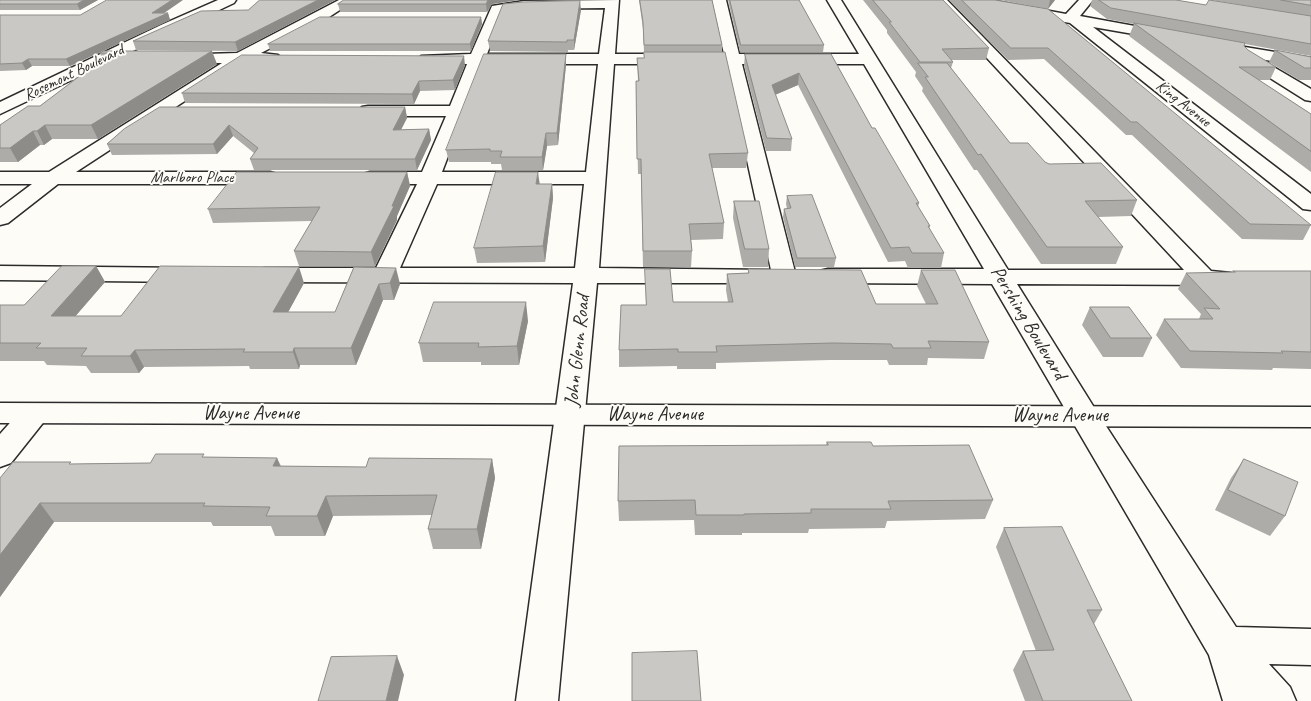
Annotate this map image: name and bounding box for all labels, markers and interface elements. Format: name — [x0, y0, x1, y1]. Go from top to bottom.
street label: Rosemont Boulevard — [21, 41, 127, 105]
street label: King Avenue — [1152, 77, 1214, 131]
street label: Marlboro Place — [151, 168, 233, 188]
street label: Pershing Boulevard — [985, 262, 1071, 384]
street label: John Glenn Road — [560, 294, 596, 408]
street label: Wayne Avenue — [203, 402, 299, 426]
street label: Wayne Avenue — [607, 403, 703, 427]
street label: Wayne Avenue — [1012, 404, 1108, 428]

